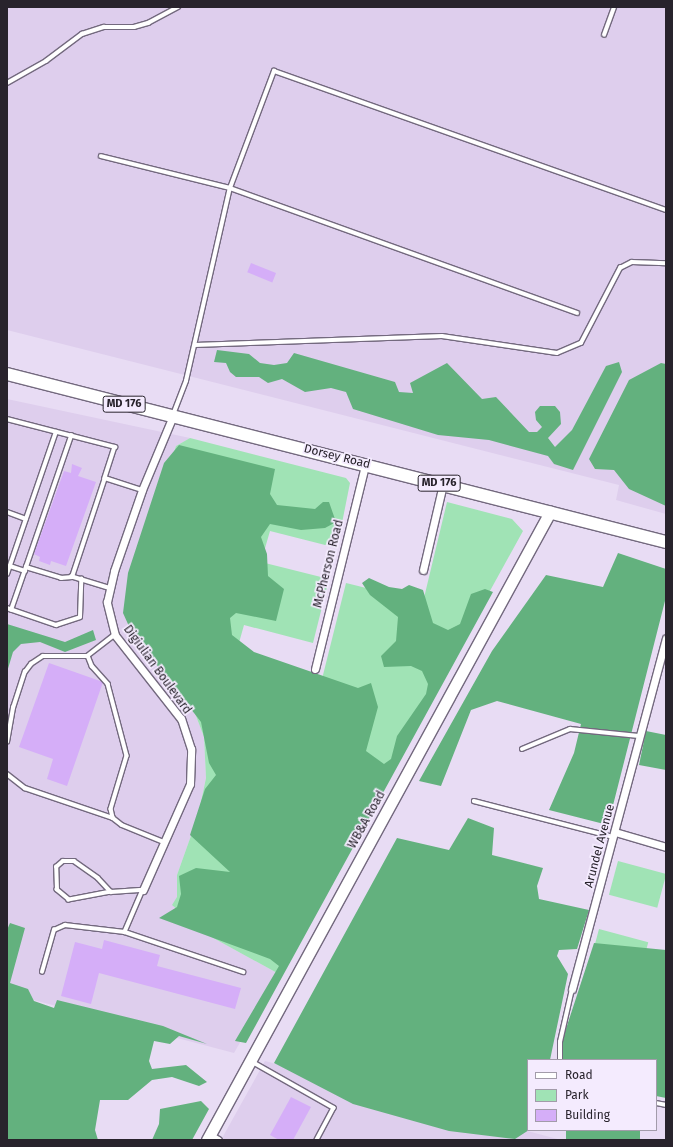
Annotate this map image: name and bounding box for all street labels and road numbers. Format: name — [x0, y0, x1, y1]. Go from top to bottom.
road number: MD 176 — [102, 395, 146, 413]
street label: Dorsey Road — [302, 442, 372, 472]
road number: MD 176 — [417, 474, 461, 492]
street label: McPherson Road — [311, 518, 347, 610]
street label: Digiulian Boulevard — [120, 623, 194, 717]
street label: WB&A Road — [345, 789, 389, 851]
street label: Arundel Avenue — [582, 803, 618, 889]

